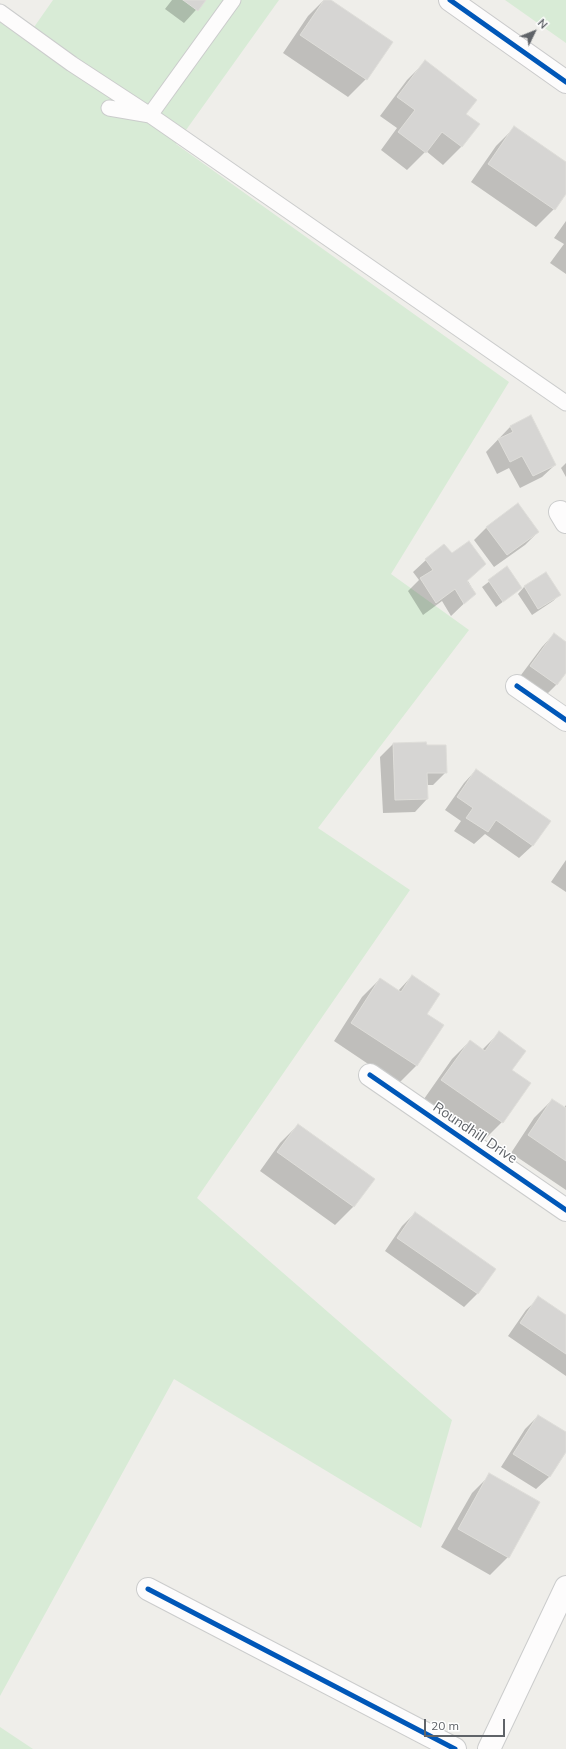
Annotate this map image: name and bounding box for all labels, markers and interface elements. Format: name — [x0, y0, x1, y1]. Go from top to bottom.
north arrow — [514, 12, 554, 52]
text: N — [535, 16, 551, 32]
street label: Roundhill Drive — [430, 1099, 520, 1167]
scale bar — [426, 1711, 507, 1737]
text: 20 m — [431, 1718, 459, 1733]

